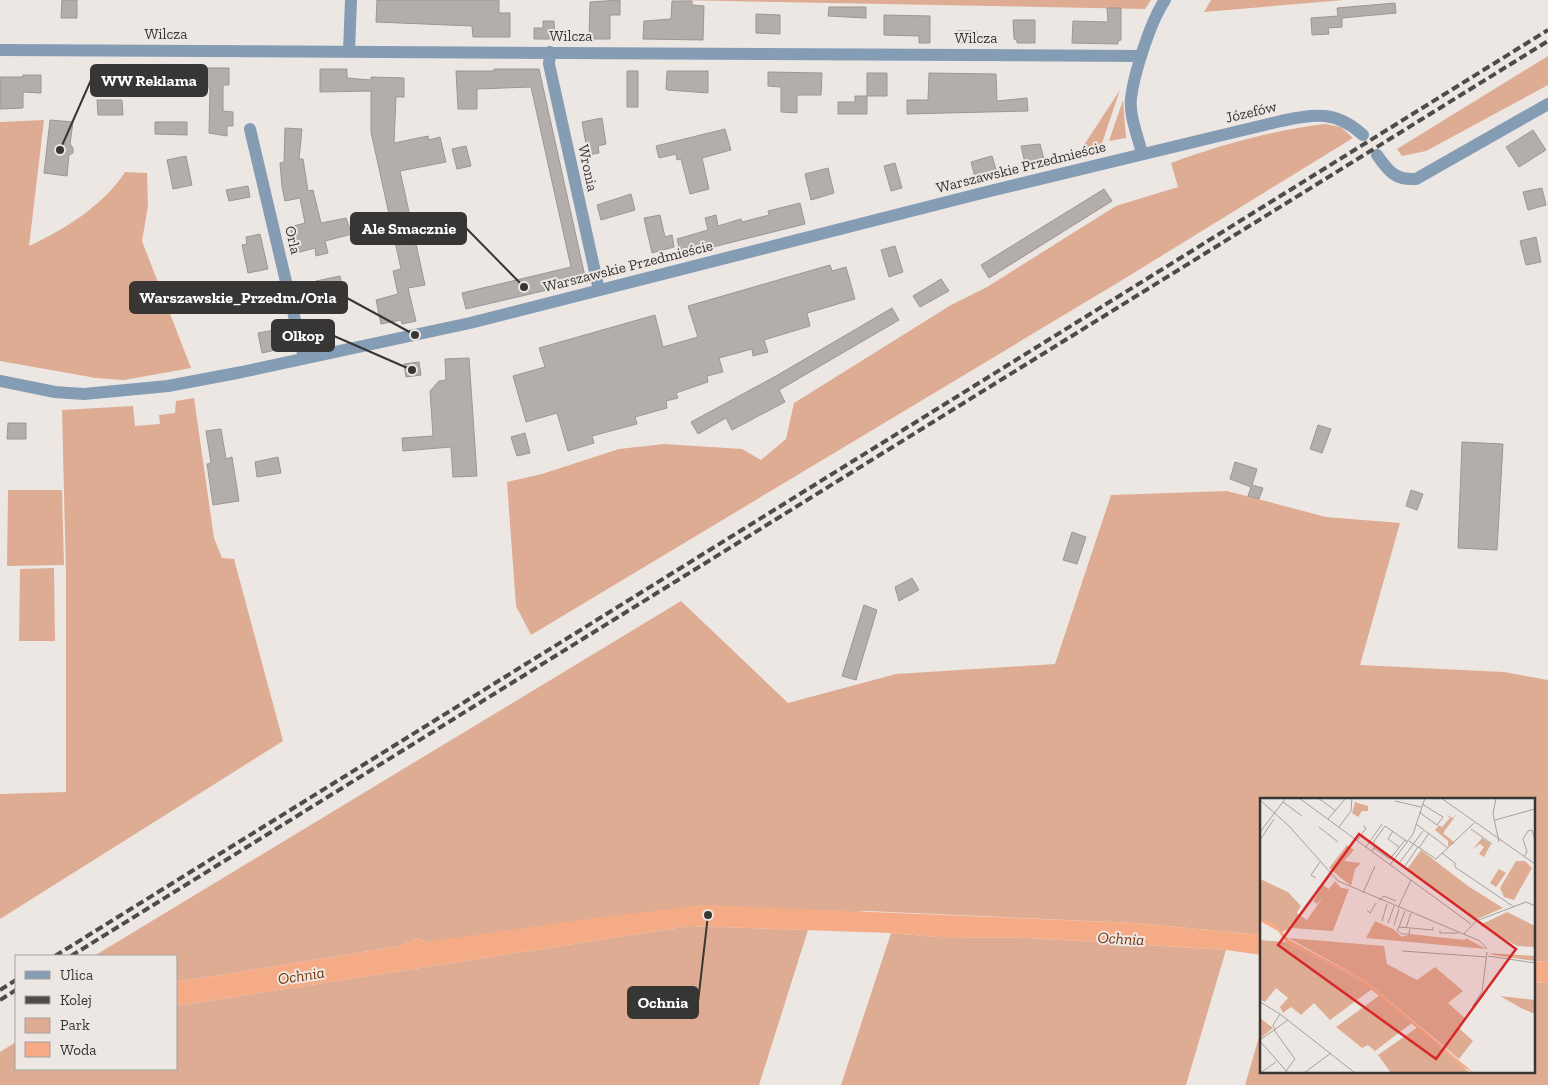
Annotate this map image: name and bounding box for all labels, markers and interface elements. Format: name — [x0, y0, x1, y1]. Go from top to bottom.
street label: Wilcza — [144, 25, 188, 43]
street label: Wilcza — [549, 27, 593, 45]
street label: Wilcza — [954, 29, 998, 47]
callout: WW Reklama — [91, 65, 207, 96]
text: WW Reklama — [101, 71, 197, 90]
street label: Józefów — [1224, 97, 1279, 127]
street label: Warszawskie Przedmieście — [934, 137, 1108, 197]
street label: Wronia — [574, 143, 602, 193]
callout: Ale Smacznie — [351, 213, 466, 244]
text: Ale Smacznie — [362, 219, 457, 238]
street label: Orla — [281, 224, 305, 256]
street label: Warszawskie Przedmieście — [541, 236, 715, 296]
callout: Warszawskie_Przedm./Orla — [130, 282, 347, 313]
text: Warszawskie_Przedm./Orla — [139, 288, 337, 307]
callout: Olkop — [272, 320, 334, 351]
text: Olkop — [282, 326, 324, 345]
inset map — [1260, 798, 1536, 1072]
water label: Ochnia — [1097, 928, 1145, 949]
legend — [15, 955, 178, 1070]
water label: Ochnia — [276, 962, 326, 989]
text: Ulica — [60, 966, 93, 984]
callout: Ochnia — [628, 987, 698, 1018]
text: Kolej — [60, 991, 92, 1009]
text: Ochnia — [638, 993, 688, 1012]
text: Park — [60, 1016, 90, 1034]
text: Woda — [60, 1041, 97, 1059]

